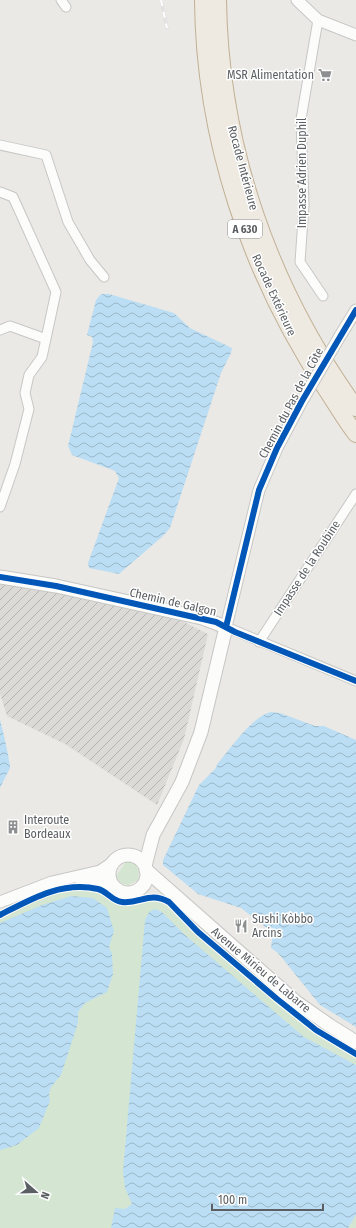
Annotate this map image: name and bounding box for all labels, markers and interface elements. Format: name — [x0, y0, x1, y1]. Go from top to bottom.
supermarket icon: MSR Alimentation — [317, 67, 333, 83]
place label: MSR Alimentation — [227, 68, 314, 82]
street label: Impasse Adrien Duphil — [295, 118, 309, 228]
street label: Rocade Intérieure — [225, 124, 261, 212]
road number: A 630 — [228, 220, 262, 238]
street label: Rocade Extérieure — [249, 252, 299, 338]
street label: Chemin du Pas de la Côte — [256, 345, 326, 461]
street label: Impasse de la Roubine — [271, 518, 343, 618]
street label: Chemin de Galgon — [128, 585, 218, 619]
place label: Interoute Bordeaux — [24, 813, 71, 841]
building icon: Interoute Bordeaux — [5, 819, 21, 835]
place label: Sushi Kòbbo Arcins — [252, 912, 313, 940]
restaurant icon: Sushi Kòbbo Arcins — [233, 918, 249, 934]
street label: Avenue Mirieu de Labarre — [209, 924, 313, 1016]
north arrow — [16, 1172, 56, 1212]
scale bar — [212, 1186, 323, 1212]
text: N — [38, 1190, 52, 1201]
text: 100 m — [218, 1193, 247, 1207]

